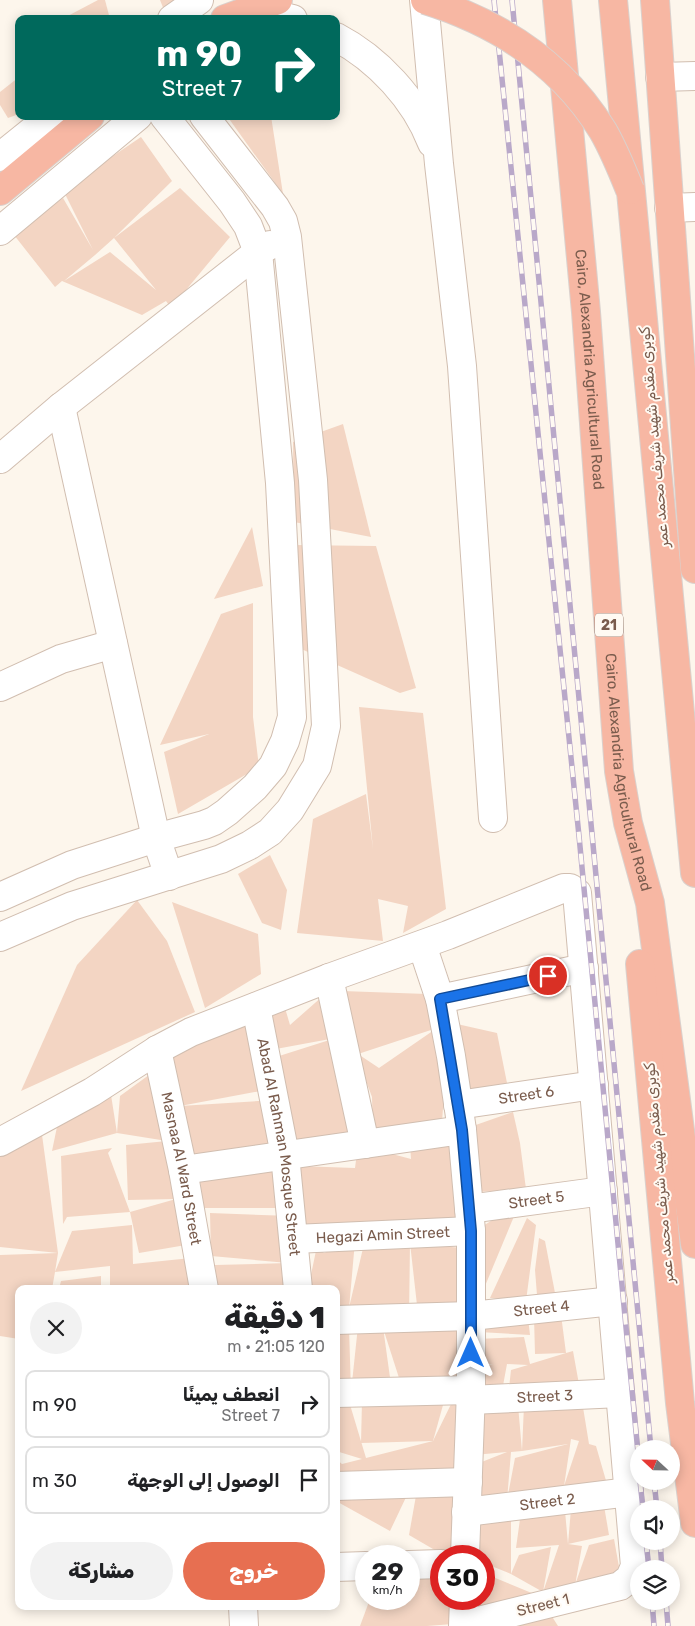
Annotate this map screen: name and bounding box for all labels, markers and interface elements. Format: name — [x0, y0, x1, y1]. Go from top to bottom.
text: 90 m — [156, 33, 242, 75]
icon: right — [260, 35, 325, 100]
text: Street 7 — [162, 75, 242, 102]
street label: Cairo, Alexandria Agricultural Road — [571, 249, 608, 490]
street label: كوبرى مقدم شهيد شريف محمد عمر — [635, 326, 674, 549]
road number: 21 — [595, 614, 623, 636]
street label: Cairo, Alexandria Agricultural Road — [602, 653, 655, 893]
pin — [527, 955, 569, 997]
icon: arrive — [534, 962, 562, 990]
street label: Abad Al Rahman Mosque Street — [253, 1037, 304, 1257]
street label: كوبرى مقدم شهيد شريف محمد عمر — [640, 1062, 679, 1285]
street label: Street 6 — [497, 1082, 555, 1108]
street label: Masnaa Al Ward Street — [157, 1090, 205, 1247]
street label: Street 5 — [507, 1187, 565, 1213]
street label: Hegazi Amin Street — [315, 1223, 450, 1247]
street label: Street 4 — [513, 1297, 571, 1320]
text: 1 دقيقة — [224, 1300, 325, 1336]
button: close — [30, 1302, 82, 1354]
position arrow — [444, 1326, 496, 1378]
text: 120 m · 21:05 — [227, 1337, 325, 1356]
text: انعطف يمينًا — [183, 1383, 280, 1406]
street label: Street 3 — [516, 1386, 573, 1407]
icon: right — [295, 1390, 323, 1418]
text: 90 m — [32, 1393, 77, 1416]
text: Street 7 — [222, 1406, 280, 1425]
north arrow — [630, 1440, 680, 1490]
map controls — [630, 1440, 680, 1610]
icon: arrive — [295, 1466, 323, 1494]
text: 30 m — [32, 1469, 77, 1492]
text: الوصول إلى الوجهة — [127, 1469, 280, 1492]
street label: Street 2 — [519, 1490, 576, 1514]
button: sound — [630, 1500, 680, 1550]
button: مشاركة — [30, 1542, 173, 1600]
button: خروج — [183, 1542, 325, 1600]
speed limit sign: 30 — [430, 1545, 495, 1610]
text: 29 — [371, 1557, 404, 1586]
button: layers — [630, 1560, 680, 1610]
text: km/h — [373, 1583, 402, 1597]
street label: Street 1 — [515, 1590, 571, 1620]

